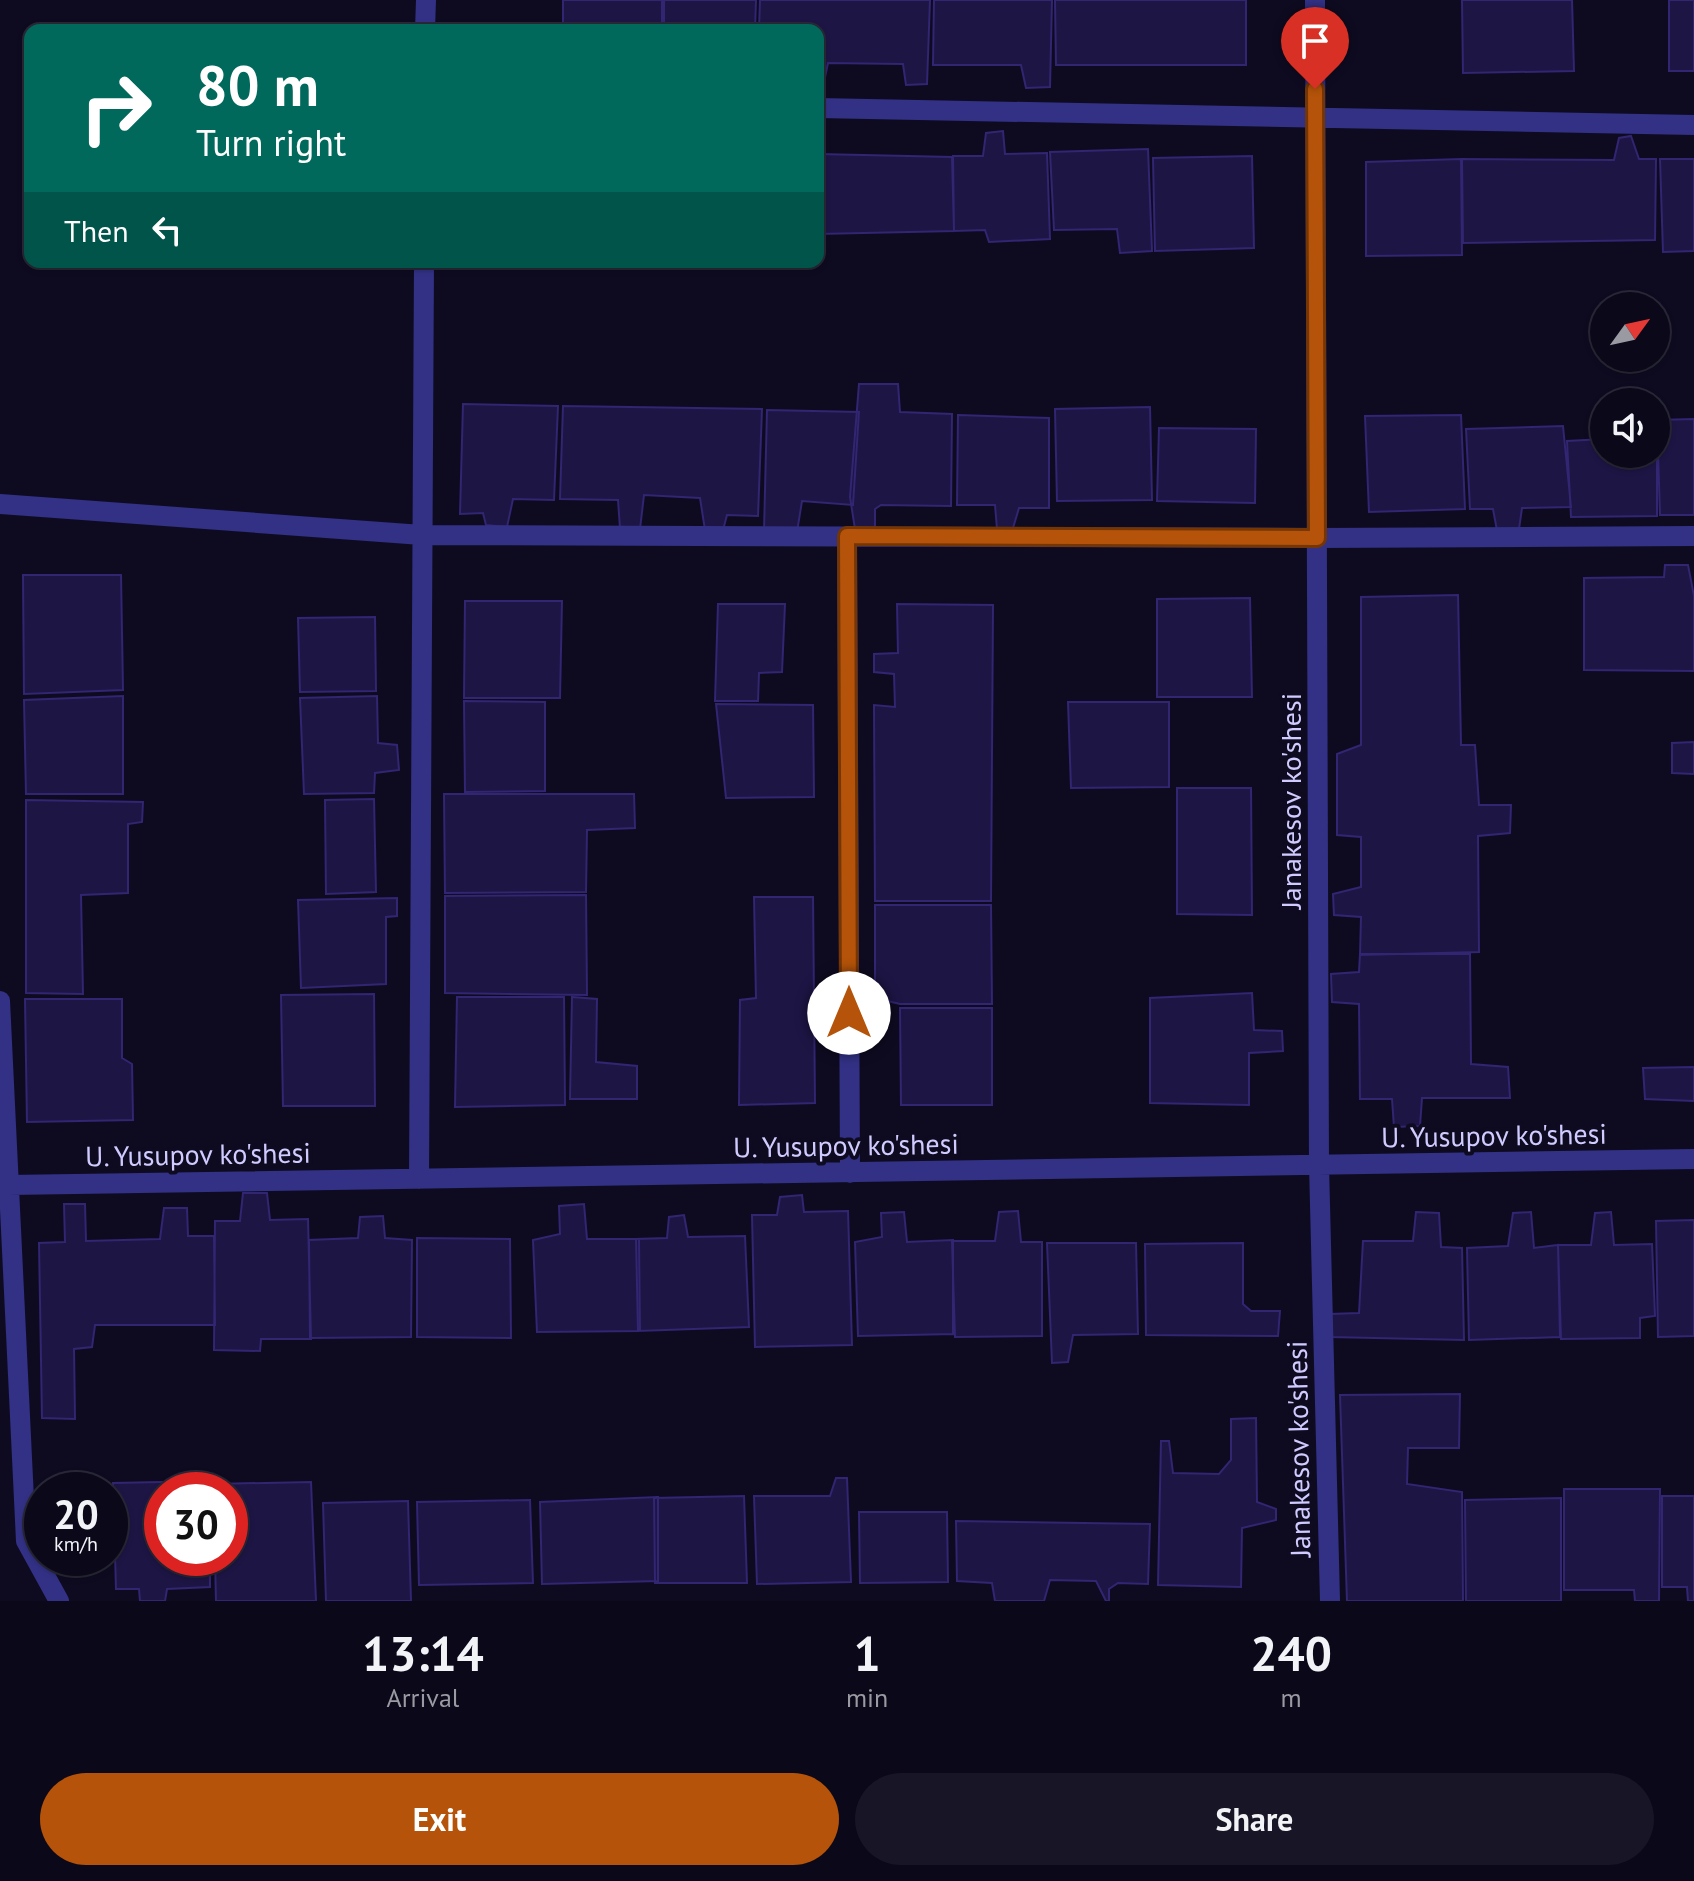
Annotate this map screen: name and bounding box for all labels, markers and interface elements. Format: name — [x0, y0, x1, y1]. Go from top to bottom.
pin — [1281, 7, 1349, 89]
icon: arrive — [1293, 19, 1337, 63]
text: 80 m — [196, 49, 319, 121]
icon: right — [64, 56, 168, 160]
text: Turn right — [196, 119, 346, 166]
icon: left — [145, 208, 189, 252]
text: Then — [64, 211, 129, 250]
north arrow — [1590, 292, 1670, 372]
map controls — [1590, 292, 1670, 468]
button: sound — [1590, 388, 1670, 468]
street label: Janakesov ko'shesi — [1272, 693, 1309, 910]
position arrow — [807, 971, 891, 1055]
street label: U. Yusupov ko'shesi — [1381, 1115, 1607, 1155]
street label: U. Yusupov ko'shesi — [733, 1125, 959, 1165]
street label: U. Yusupov ko'shesi — [85, 1134, 311, 1174]
street label: Janakesov ko'shesi — [1278, 1340, 1318, 1559]
speed limit sign: 30 — [144, 1472, 248, 1576]
text: 20 — [53, 1488, 99, 1540]
text: km/h — [54, 1531, 98, 1557]
text: 13:14 — [362, 1622, 484, 1684]
text: 1 — [853, 1622, 881, 1684]
text: 240 — [1250, 1622, 1332, 1684]
text: Arrival — [387, 1681, 459, 1714]
text: min — [846, 1681, 888, 1714]
text: m — [1281, 1681, 1302, 1714]
button: Exit — [40, 1773, 839, 1865]
button: Share — [855, 1773, 1654, 1865]

